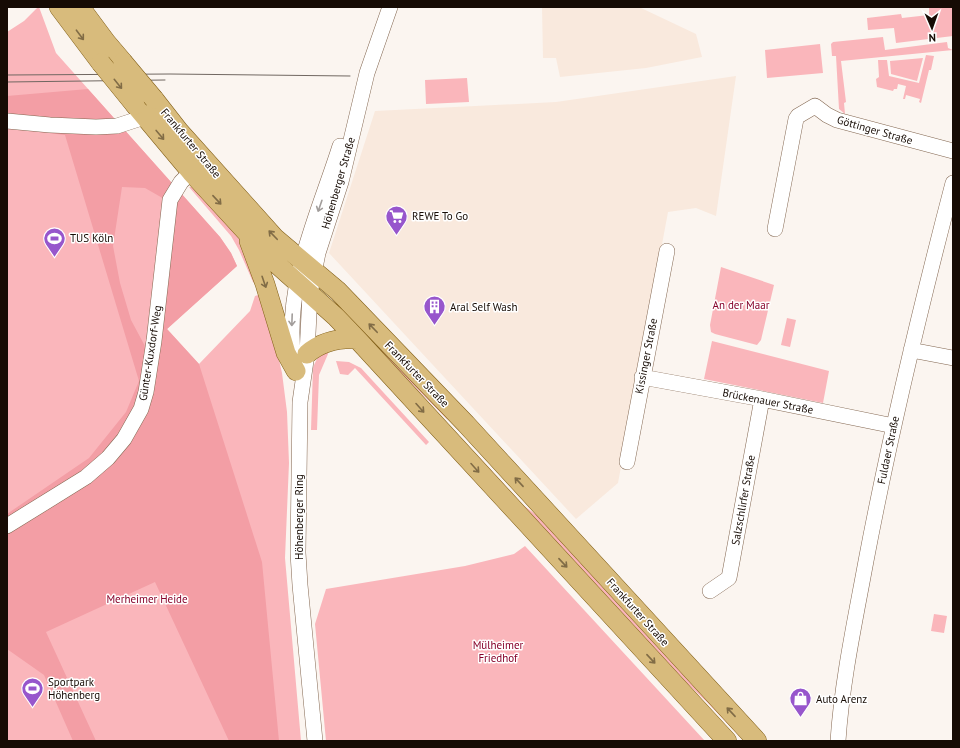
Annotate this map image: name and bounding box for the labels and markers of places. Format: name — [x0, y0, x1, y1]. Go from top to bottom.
supermarket icon: REWE To Go — [384, 203, 410, 236]
place label: REWE To Go — [412, 209, 468, 223]
sports icon: TUS Köln — [41, 225, 67, 258]
place label: TUS Köln — [70, 231, 113, 245]
building icon: Aral Self Wash — [422, 294, 448, 327]
place label: Aral Self Wash — [450, 300, 517, 314]
sports icon: Sportpark Höhenberg — [20, 675, 46, 708]
place label: Sportpark Höhenberg — [48, 675, 100, 702]
shop icon: Auto Arenz — [788, 686, 814, 719]
place label: Auto Arenz — [816, 692, 867, 706]

